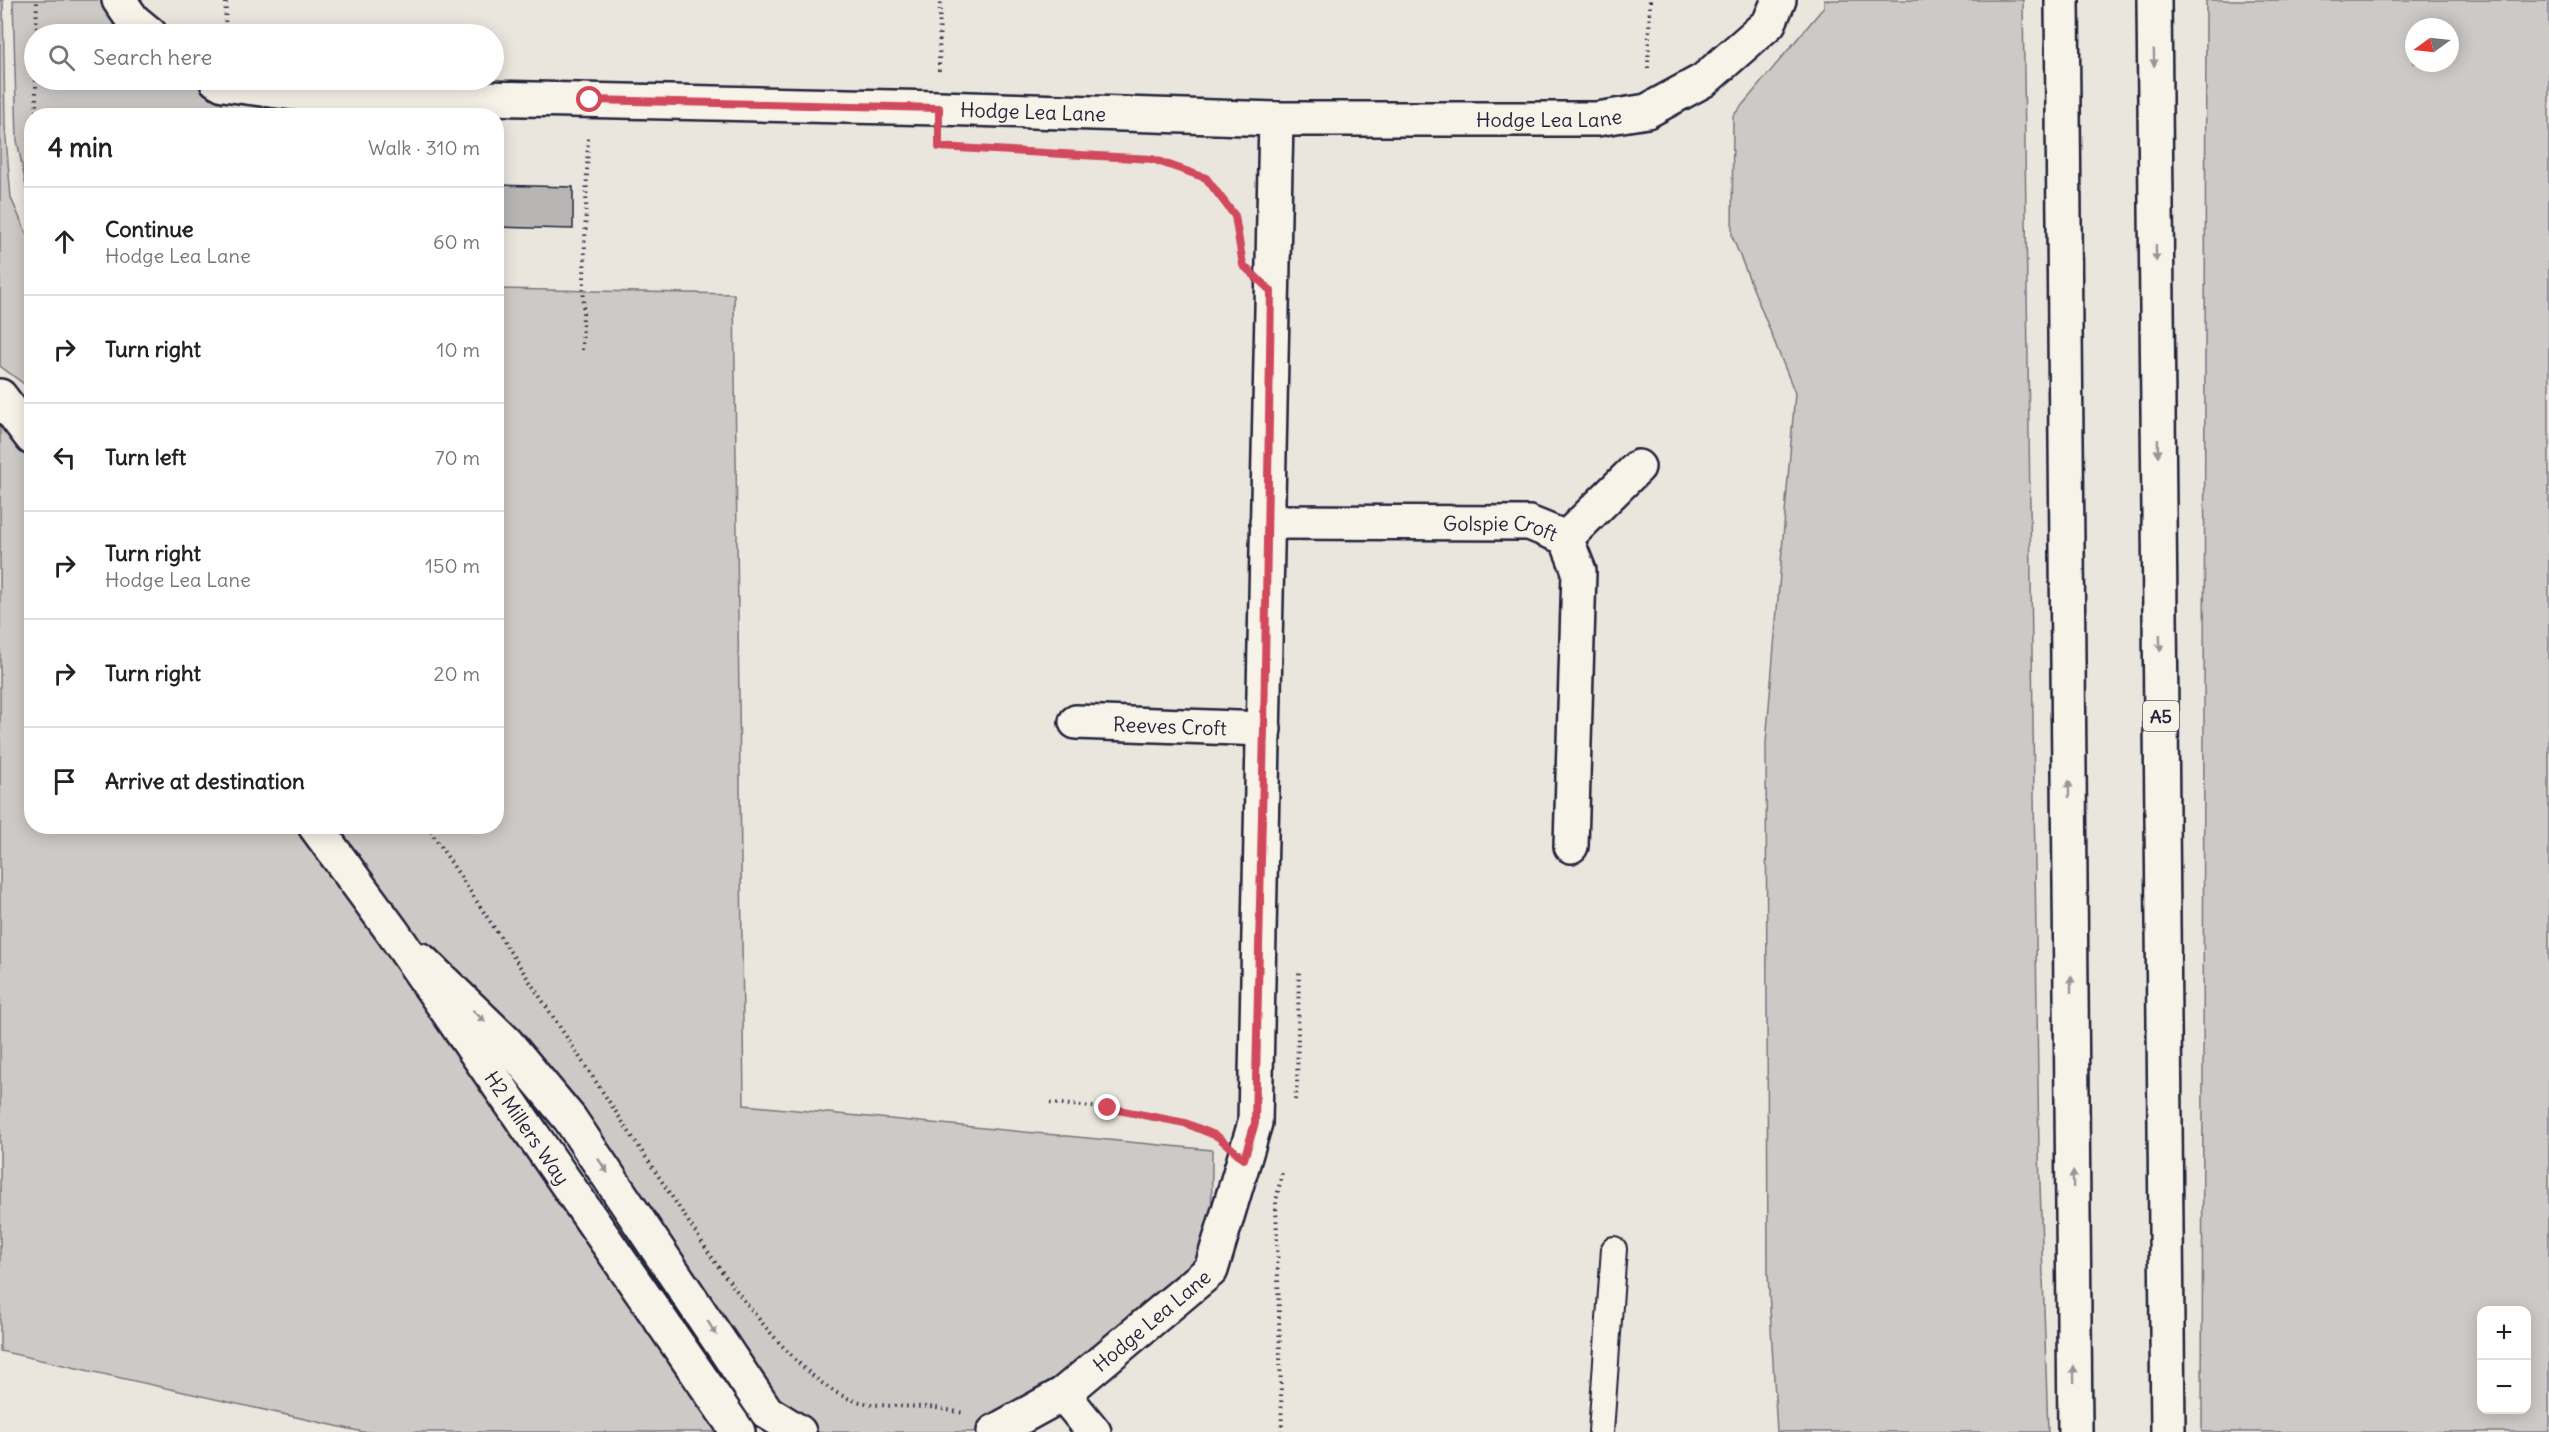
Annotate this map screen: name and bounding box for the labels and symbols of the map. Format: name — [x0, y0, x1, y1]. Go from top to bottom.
north arrow — [2405, 18, 2459, 72]
one-way arrow — [2149, 49, 2159, 68]
route start — [576, 86, 602, 112]
street label: Hodge Lea Lane — [960, 96, 1106, 126]
street label: Hodge Lea Lane — [1476, 103, 1624, 132]
one-way arrow — [2151, 244, 2161, 263]
one-way arrow — [2153, 439, 2163, 458]
street label: Golspie Croft — [1443, 510, 1562, 546]
one-way arrow — [2155, 634, 2165, 653]
road number: A5 — [2143, 701, 2179, 731]
street label: Reeves Croft — [1113, 711, 1227, 740]
one-way arrow — [2064, 779, 2074, 798]
one-way arrow — [2066, 974, 2076, 993]
one-way arrow — [472, 1009, 487, 1023]
street label: H2 Millers Way — [480, 1066, 576, 1189]
route end — [1094, 1094, 1120, 1120]
one-way arrow — [597, 1158, 609, 1174]
one-way arrow — [2068, 1169, 2078, 1188]
street label: Hodge Lea Lane — [1087, 1264, 1215, 1376]
one-way arrow — [706, 1320, 717, 1336]
one-way arrow — [2070, 1364, 2079, 1383]

